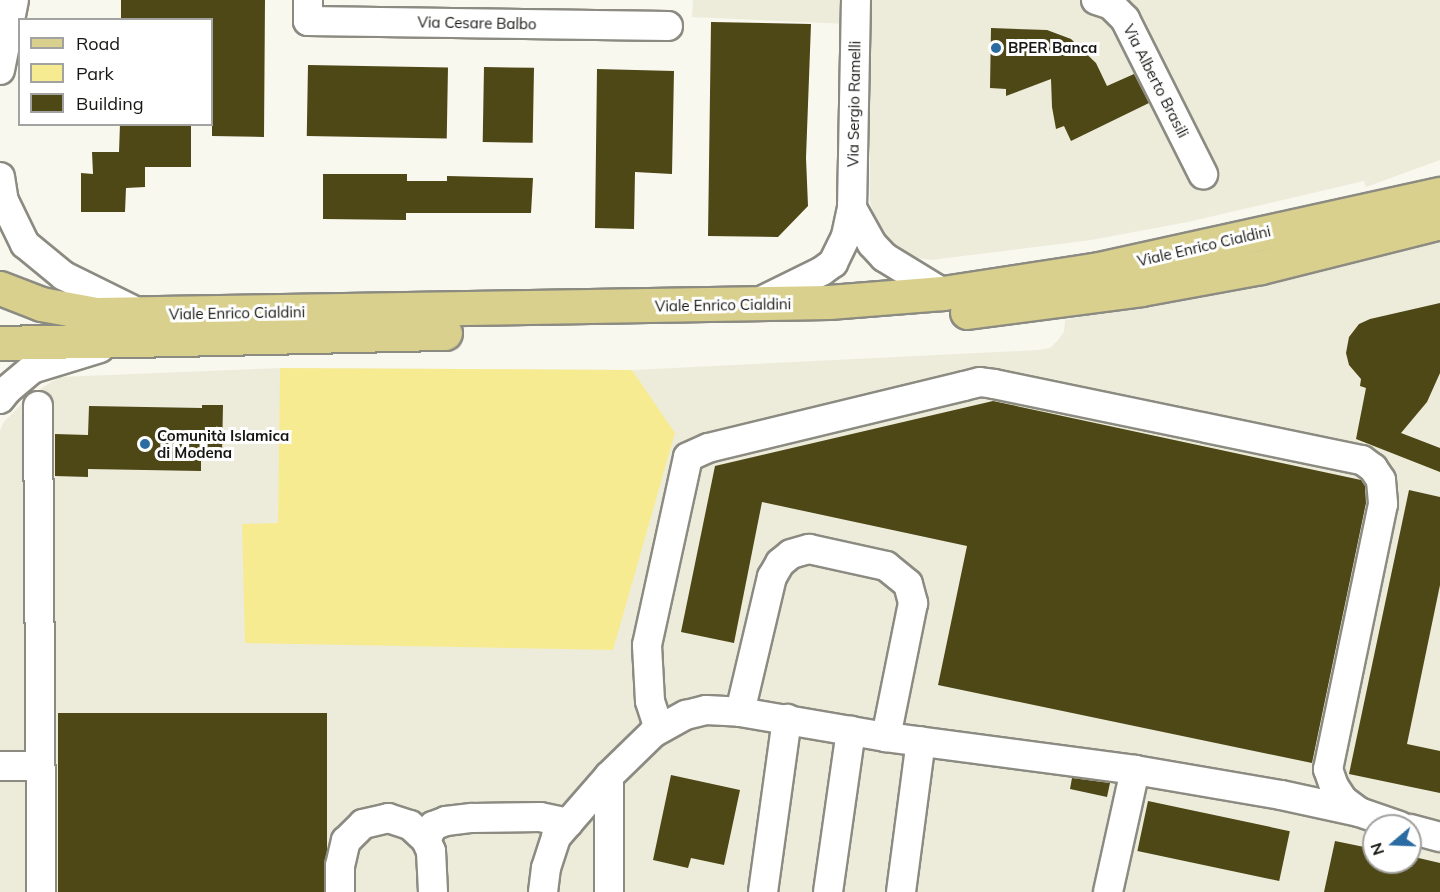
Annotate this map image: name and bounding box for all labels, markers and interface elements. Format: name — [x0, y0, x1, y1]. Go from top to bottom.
street label: Via Cesare Balbo — [417, 13, 537, 33]
legend — [18, 18, 213, 126]
street label: Via Alberto Brasili — [1120, 21, 1192, 141]
text: Road — [76, 32, 120, 55]
place label: BPER Banca — [1008, 39, 1097, 57]
street label: Via Sergio Ramelli — [844, 41, 864, 167]
marker: BPER Banca — [989, 41, 1003, 55]
text: Park — [76, 62, 114, 85]
text: Building — [76, 92, 144, 115]
street label: Viale Enrico Cialdini — [1136, 222, 1272, 270]
street label: Viale Enrico Cialdini — [655, 295, 791, 315]
street label: Viale Enrico Cialdini — [169, 303, 305, 323]
place label: Comunità Islamica di Modena — [157, 426, 289, 461]
marker: Comunità Islamica di Modena — [138, 437, 152, 451]
north arrow — [1362, 814, 1422, 874]
text: N — [1365, 840, 1388, 858]

